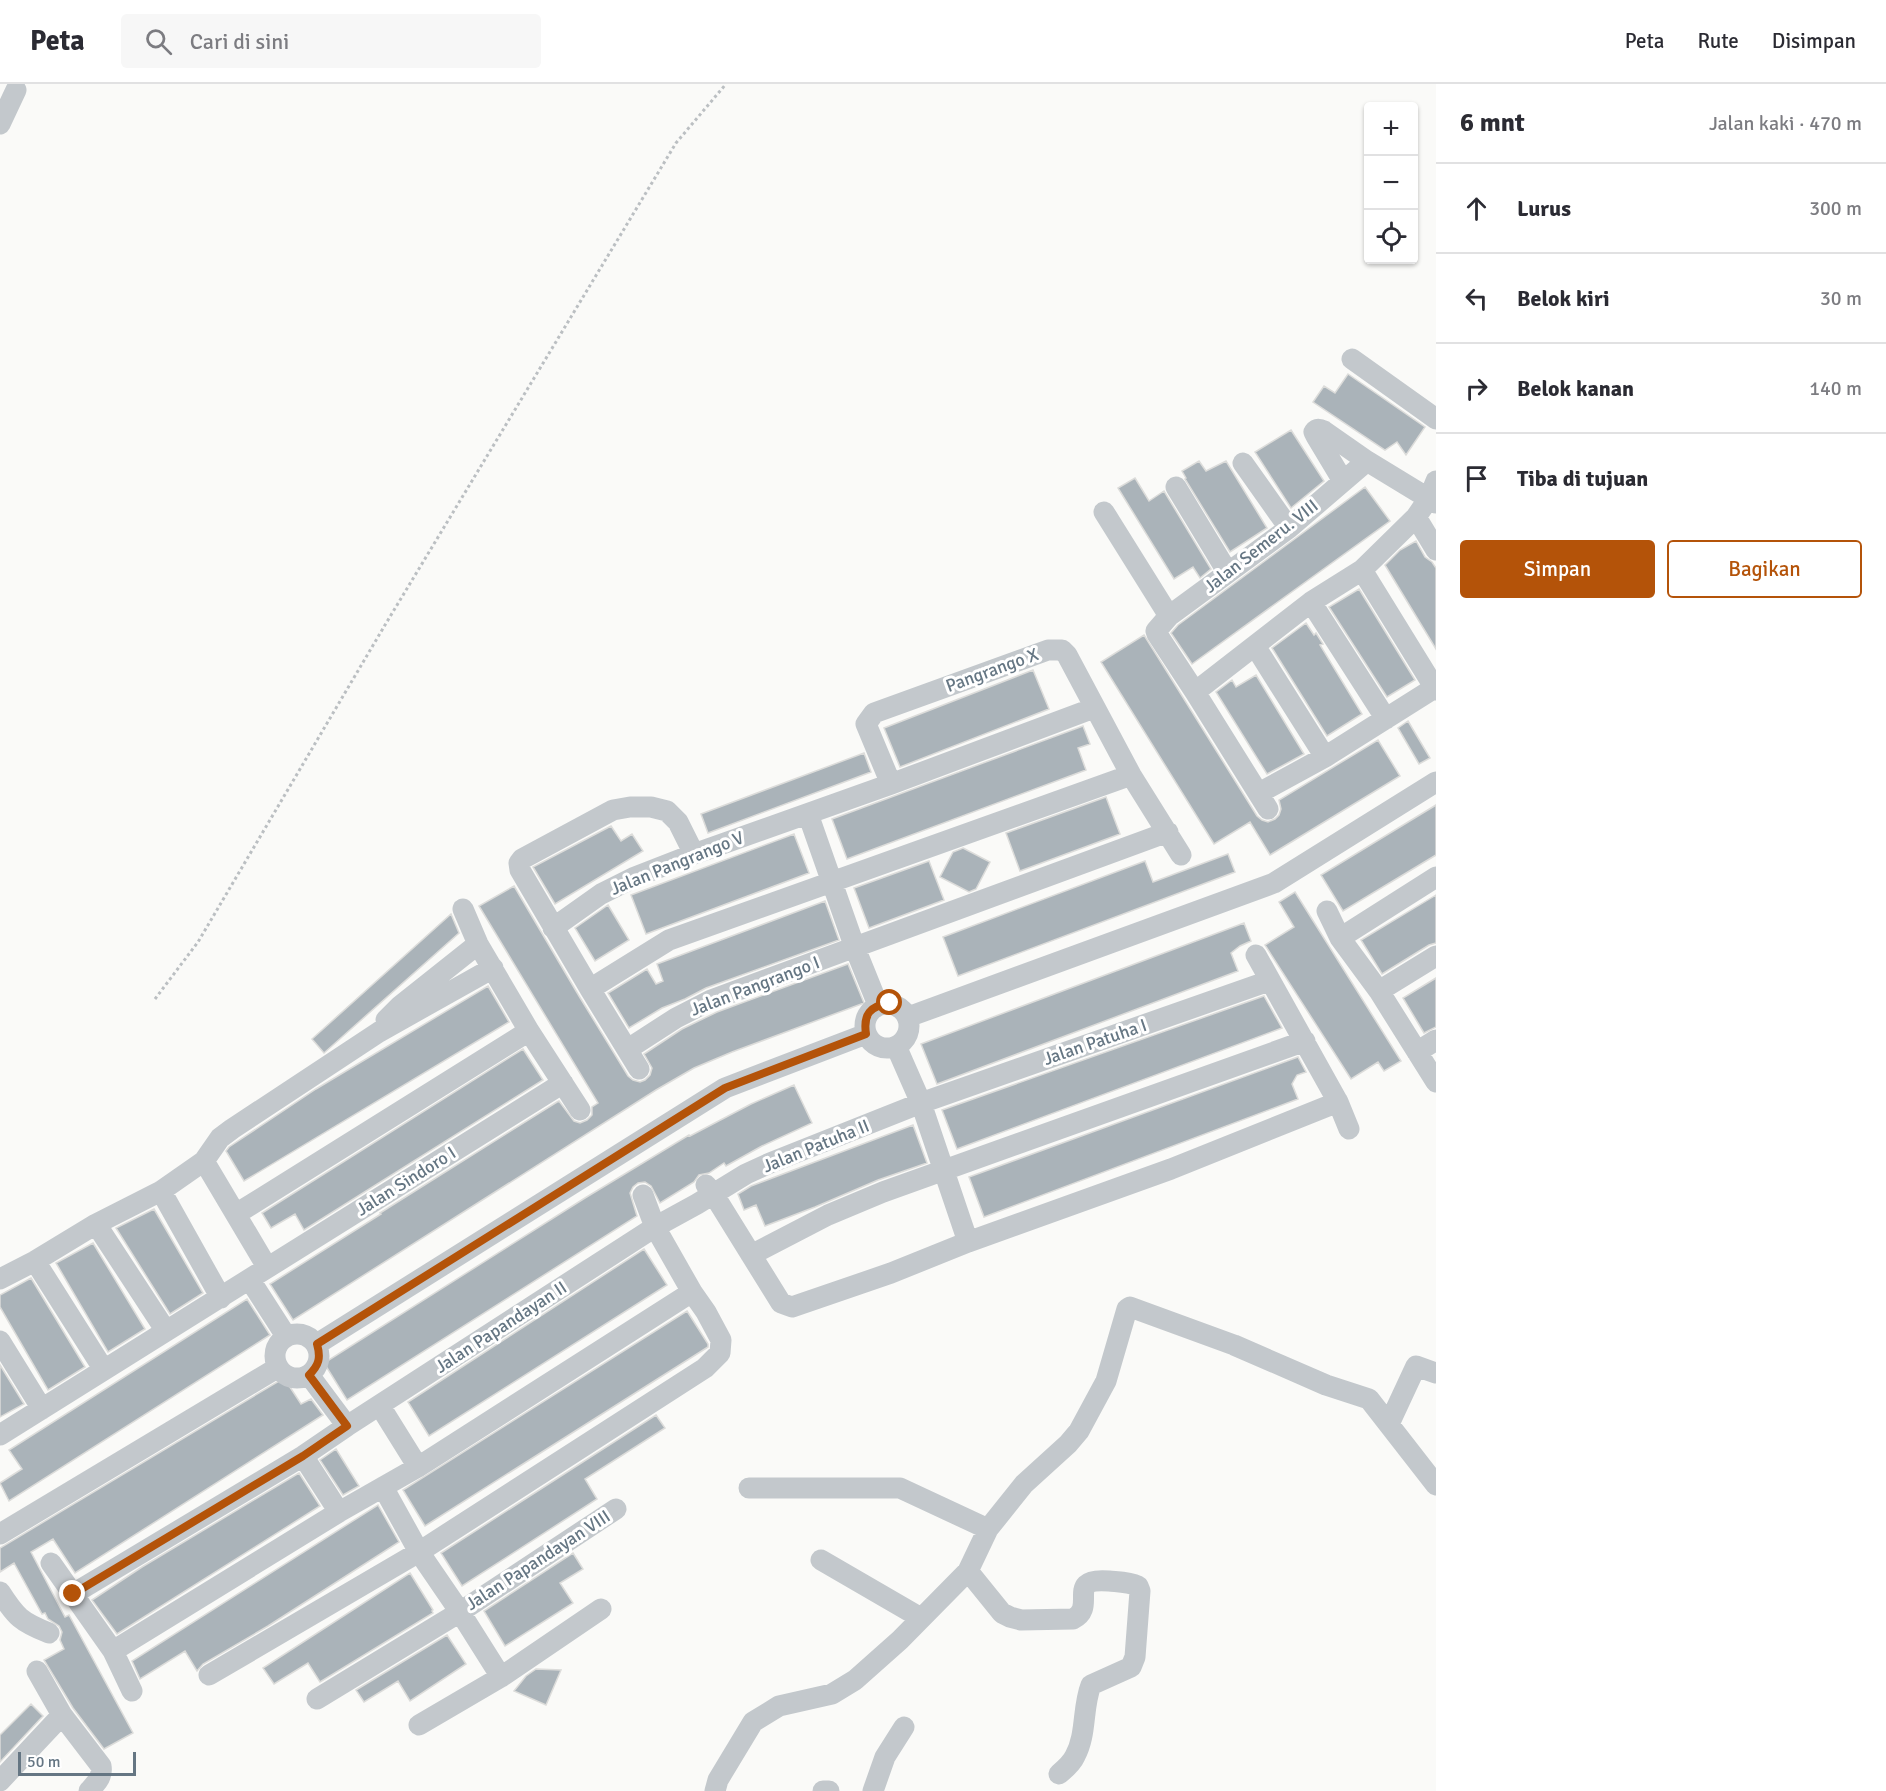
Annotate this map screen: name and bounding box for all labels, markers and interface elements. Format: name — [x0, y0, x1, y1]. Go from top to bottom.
search box — [121, 14, 541, 68]
text: Peta — [30, 24, 85, 58]
icon: search — [142, 25, 175, 58]
text: Cari di sini — [190, 28, 289, 55]
text: Peta — [1625, 28, 1665, 54]
text: Rute — [1698, 28, 1739, 54]
text: Disimpan — [1772, 28, 1856, 54]
map controls — [1364, 102, 1418, 264]
button: + — [1364, 102, 1418, 156]
text: 6 mnt — [1460, 107, 1525, 139]
text: Jalan kaki · 470 m — [1709, 111, 1862, 136]
button: − — [1364, 156, 1418, 210]
icon: ahead — [1460, 192, 1493, 225]
text: Lurus — [1517, 195, 1571, 222]
text: 300 m — [1809, 196, 1862, 221]
button: locate — [1364, 210, 1418, 264]
icon: left — [1460, 282, 1493, 315]
text: Belok kiri — [1517, 285, 1610, 312]
text: 30 m — [1820, 286, 1862, 311]
icon: right — [1460, 372, 1493, 405]
text: Belok kanan — [1517, 375, 1634, 402]
text: 140 m — [1809, 376, 1862, 401]
icon: arrive — [1460, 462, 1493, 495]
text: Tiba di tujuan — [1517, 465, 1648, 492]
street label: Jalan Semeru. VIII — [1200, 495, 1322, 597]
button: Simpan — [1460, 540, 1655, 598]
button: Bagikan — [1667, 540, 1862, 598]
street label: Pangrango X — [943, 643, 1042, 697]
street label: Jalan Pangrango V — [607, 826, 747, 900]
street label: Jalan Pangrango I — [687, 951, 823, 1021]
route start — [876, 989, 902, 1015]
street label: Jalan Patuha I — [1040, 1014, 1150, 1070]
street label: Jalan Patuha II — [759, 1115, 873, 1177]
street label: Jalan Sindoro I — [352, 1142, 460, 1220]
street label: Jalan Papandayan II — [431, 1276, 571, 1378]
street label: Jalan Papandayan VIII — [462, 1505, 614, 1615]
route end — [59, 1580, 85, 1606]
scale bar — [18, 1749, 136, 1776]
text: 50 m — [27, 1752, 61, 1772]

